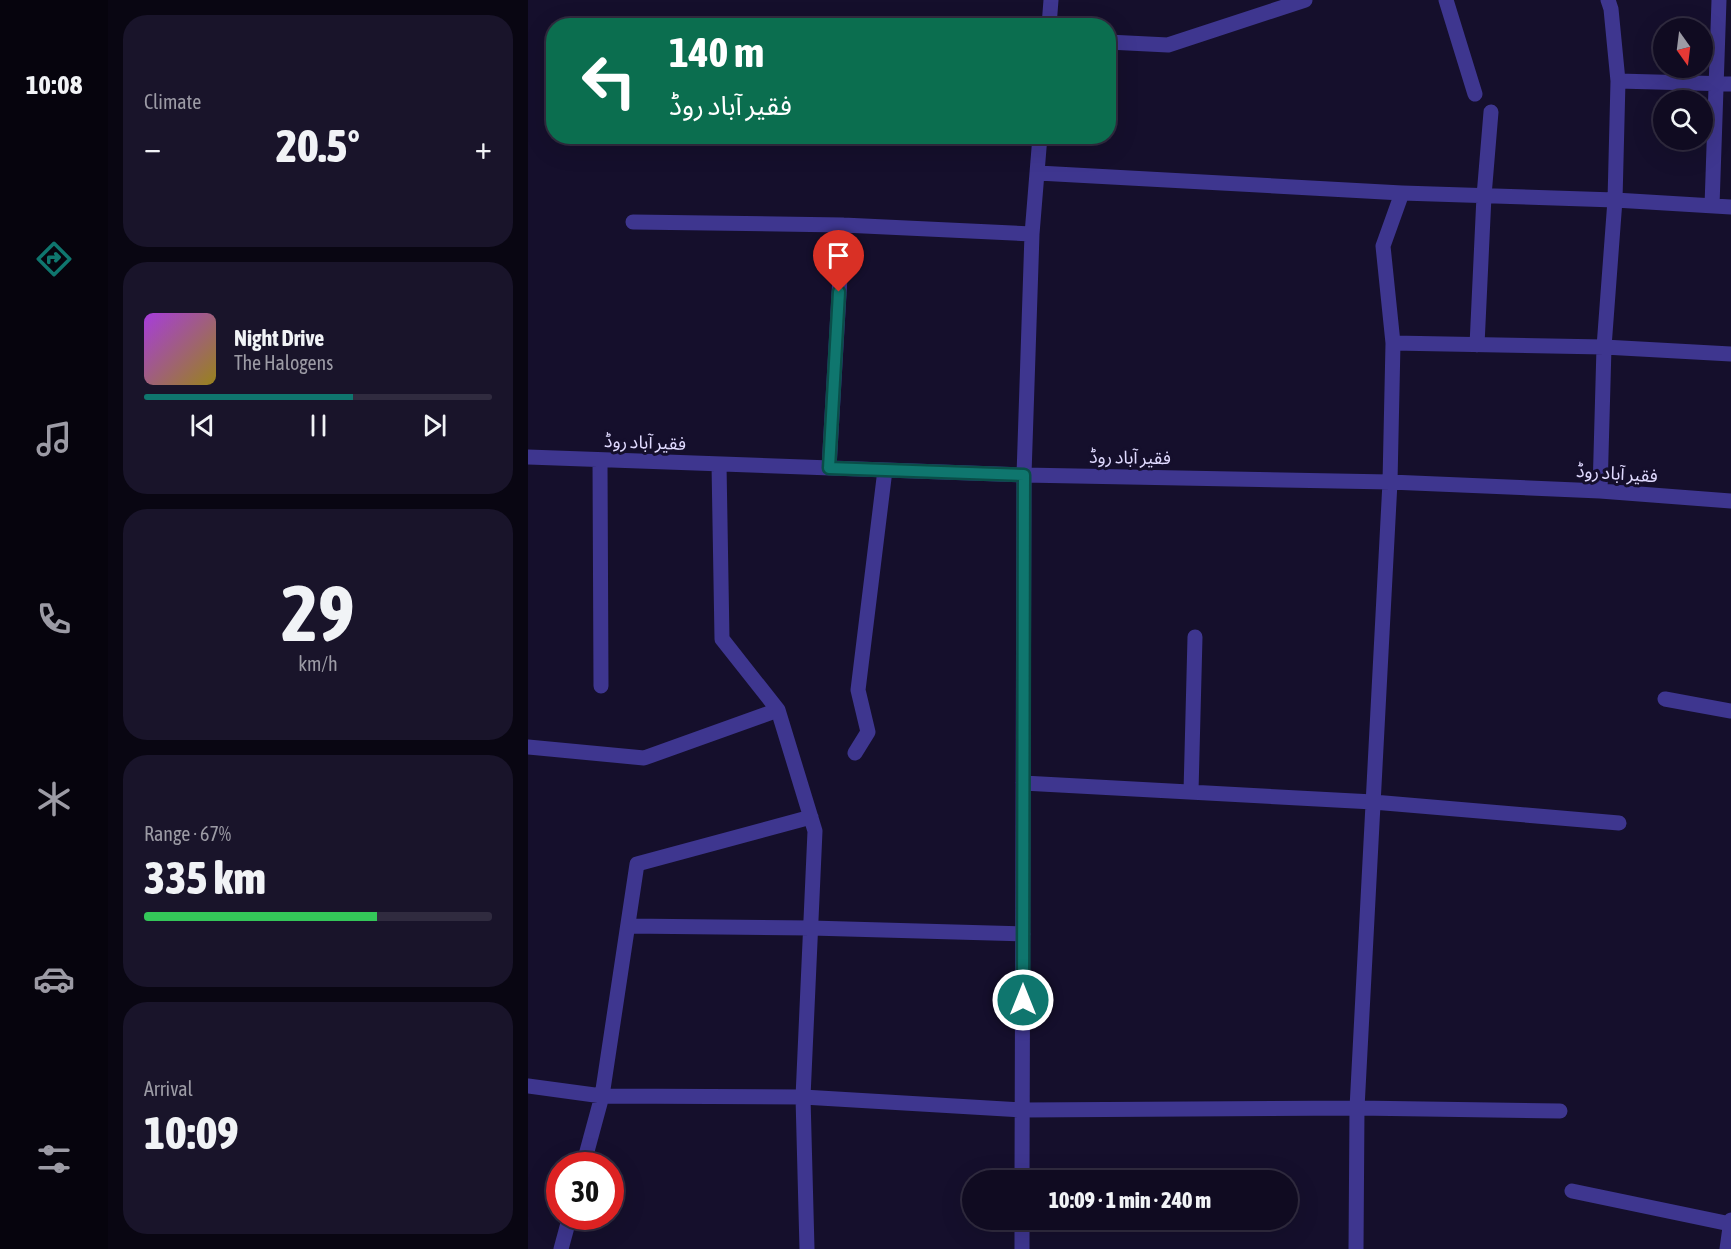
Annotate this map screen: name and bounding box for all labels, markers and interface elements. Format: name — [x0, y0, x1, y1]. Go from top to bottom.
north arrow — [1653, 18, 1713, 78]
map controls — [1653, 18, 1713, 150]
text: 140 m — [669, 28, 764, 76]
icon: left — [570, 42, 648, 120]
text: 10:08 — [26, 69, 82, 100]
text: Climate — [144, 90, 201, 113]
text: فقیر آباد روڈ — [669, 90, 792, 121]
button: search — [1653, 90, 1713, 150]
text: 20.5° — [276, 120, 360, 172]
text: − — [144, 128, 161, 166]
text: + — [475, 128, 492, 166]
pin — [813, 230, 864, 292]
icon: directions — [33, 238, 75, 280]
icon: arrive — [822, 239, 855, 272]
text: Night Drive — [234, 325, 324, 351]
text: The Halogens — [234, 351, 333, 374]
icon: previous — [186, 409, 219, 442]
icon: pause — [302, 409, 335, 442]
icon: next — [418, 409, 451, 442]
icon: music — [33, 418, 75, 460]
street label: فقیر آباد روڈ — [604, 430, 686, 455]
street label: فقیر آباد روڈ — [1089, 446, 1171, 469]
street label: فقیر آباد روڈ — [1575, 460, 1659, 487]
text: 29 — [281, 568, 355, 658]
icon: phone — [33, 598, 75, 640]
text: km/h — [298, 652, 338, 675]
icon: climate — [33, 778, 75, 820]
text: Range · 67% — [144, 822, 231, 845]
text: 335 km — [144, 852, 266, 904]
icon: car — [33, 958, 75, 1000]
position arrow — [991, 968, 1055, 1032]
text: Arrival — [144, 1077, 193, 1100]
text: 10:09 — [144, 1107, 238, 1159]
icon: filters — [33, 1138, 75, 1180]
speed limit sign: 30 — [546, 1152, 624, 1230]
text: 10:09 · 1 min · 240 m — [1049, 1187, 1211, 1213]

